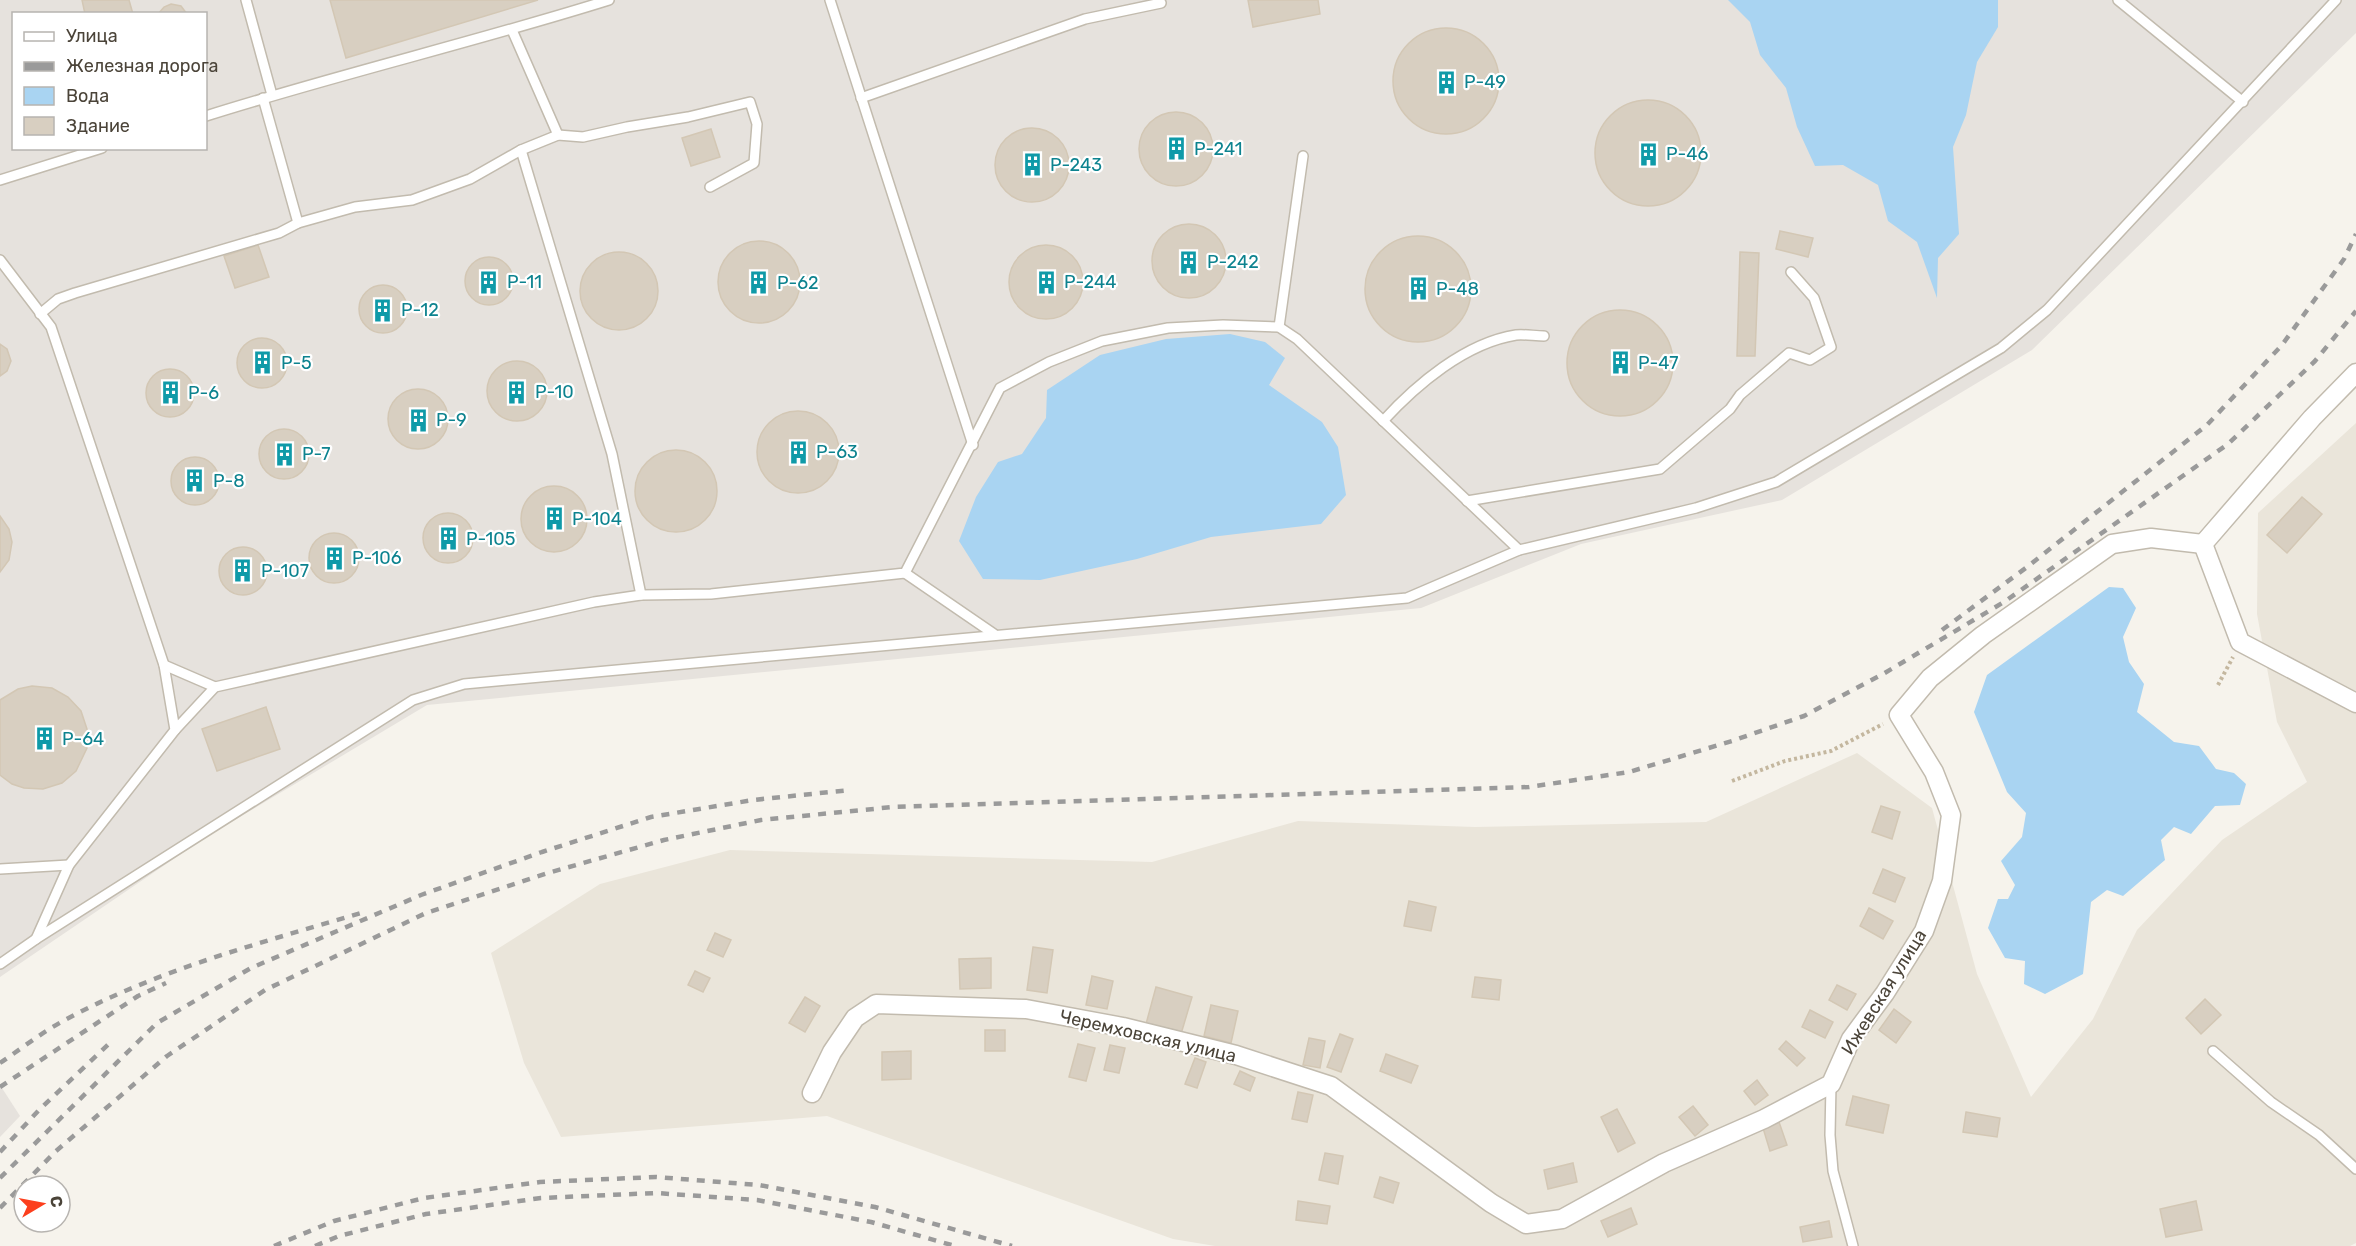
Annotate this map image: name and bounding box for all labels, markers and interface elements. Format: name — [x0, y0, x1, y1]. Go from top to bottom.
legend — [12, 12, 207, 150]
text: Улица — [66, 25, 118, 47]
text: Железная дорога — [66, 55, 219, 77]
building icon: Р-49 — [1433, 69, 1459, 95]
place label: Р-49 — [1464, 71, 1506, 93]
text: Вода — [66, 85, 109, 107]
text: Здание — [66, 115, 130, 137]
building icon: Р-241 — [1163, 136, 1189, 162]
place label: Р-241 — [1194, 138, 1242, 160]
building icon: Р-46 — [1635, 141, 1661, 167]
place label: Р-46 — [1666, 143, 1708, 165]
building icon: Р-243 — [1019, 152, 1045, 178]
place label: Р-243 — [1050, 154, 1102, 176]
building icon: Р-242 — [1176, 249, 1202, 275]
place label: Р-242 — [1207, 251, 1259, 273]
building icon: Р-11 — [476, 269, 502, 295]
building icon: Р-244 — [1033, 269, 1059, 295]
building icon: Р-62 — [746, 270, 772, 296]
place label: Р-11 — [507, 271, 542, 293]
place label: Р-244 — [1064, 271, 1116, 293]
place label: Р-62 — [777, 272, 819, 294]
building icon: Р-48 — [1405, 276, 1431, 302]
place label: Р-48 — [1436, 278, 1479, 300]
building icon: Р-12 — [370, 297, 396, 323]
place label: Р-12 — [401, 299, 439, 321]
building icon: Р-5 — [250, 350, 276, 376]
building icon: Р-47 — [1607, 350, 1633, 376]
place label: Р-5 — [281, 352, 312, 374]
place label: Р-47 — [1638, 352, 1678, 374]
building icon: Р-10 — [504, 379, 530, 405]
building icon: Р-6 — [157, 380, 183, 406]
place label: Р-10 — [535, 381, 574, 403]
place label: Р-6 — [188, 382, 219, 404]
building icon: Р-9 — [405, 407, 431, 433]
place label: Р-9 — [436, 409, 467, 431]
building icon: Р-63 — [785, 439, 811, 465]
building icon: Р-7 — [271, 441, 297, 467]
place label: Р-63 — [816, 441, 858, 463]
place label: Р-7 — [302, 443, 330, 465]
building icon: Р-8 — [182, 468, 208, 494]
place label: Р-8 — [213, 470, 245, 492]
building icon: Р-104 — [541, 506, 567, 532]
place label: Р-104 — [572, 508, 622, 530]
building icon: Р-105 — [435, 526, 461, 552]
place label: Р-105 — [466, 528, 515, 550]
building icon: Р-106 — [321, 545, 347, 571]
place label: Р-106 — [352, 547, 402, 569]
building icon: Р-107 — [230, 558, 256, 584]
place label: Р-107 — [261, 560, 309, 582]
building icon: Р-64 — [31, 726, 57, 752]
place label: Р-64 — [62, 728, 104, 750]
street label: Ижевская улица — [1837, 925, 1931, 1059]
street label: Черемховская улица — [1058, 1005, 1238, 1067]
north arrow — [12, 1174, 72, 1234]
text: С — [46, 1194, 67, 1209]

